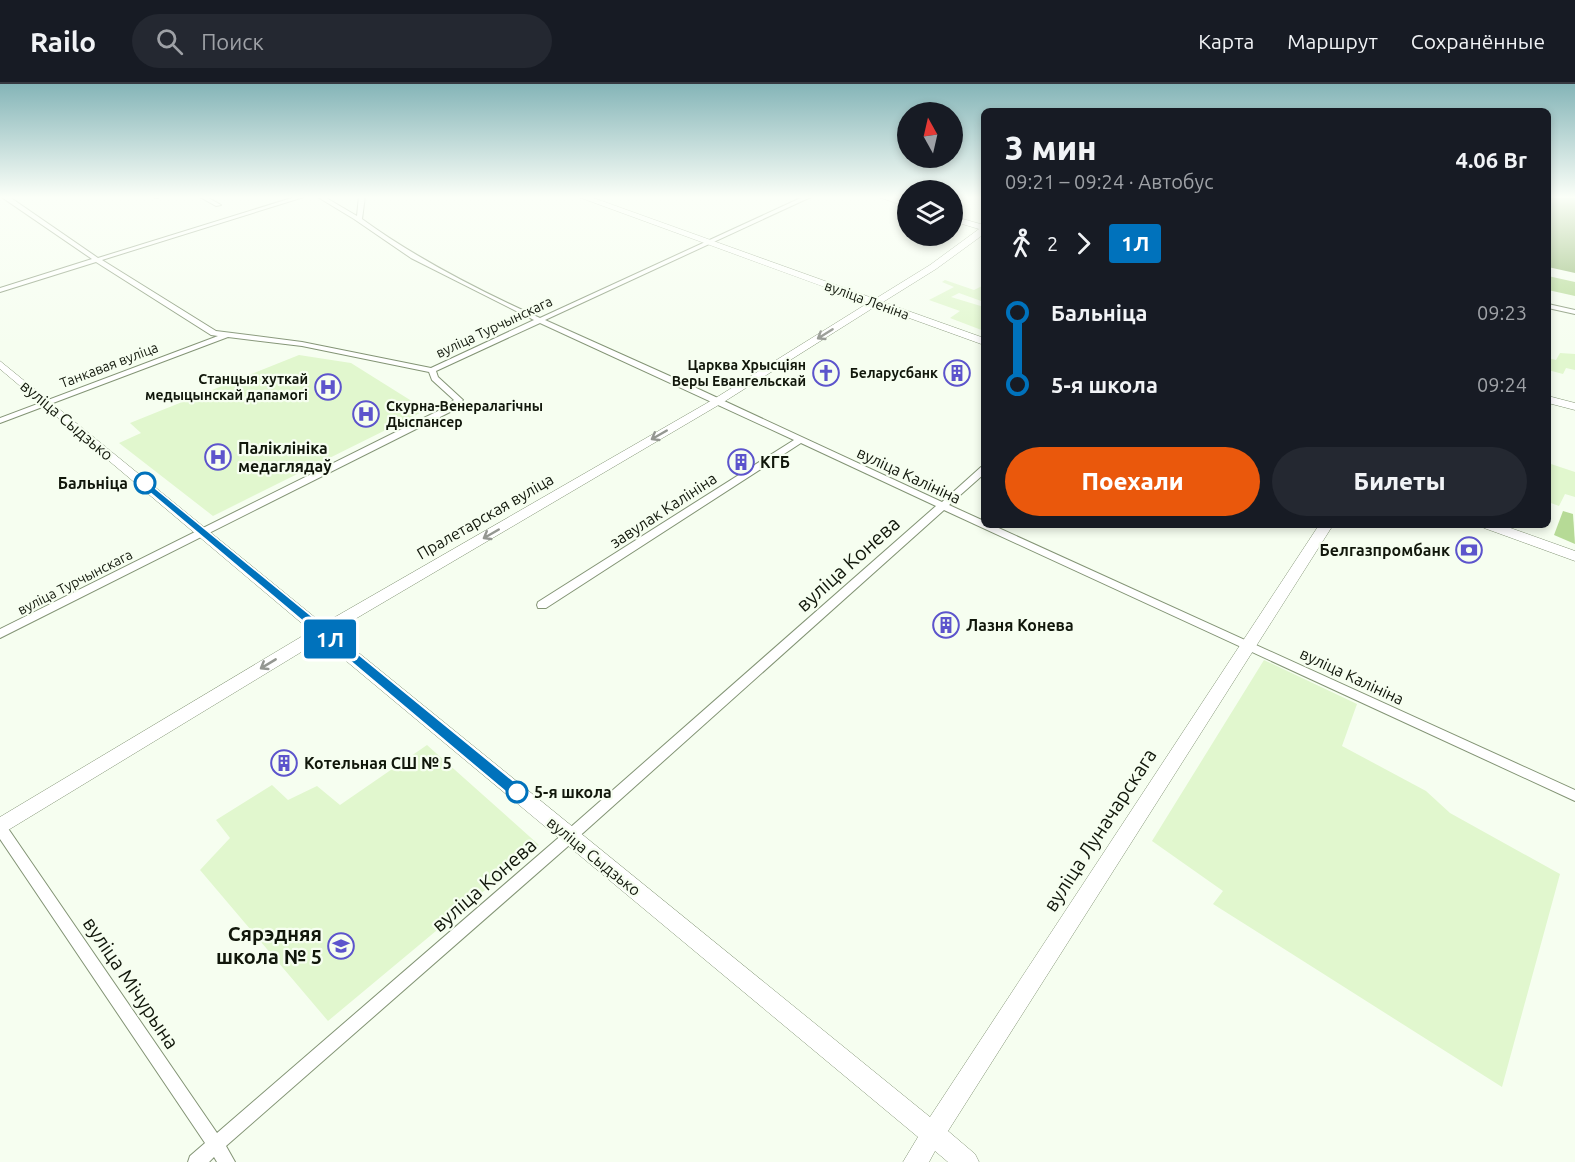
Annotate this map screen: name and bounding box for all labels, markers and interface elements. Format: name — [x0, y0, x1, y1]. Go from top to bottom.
search box — [132, 14, 552, 68]
icon: search — [153, 25, 186, 58]
text: Railo — [30, 26, 96, 57]
text: Поиск — [201, 29, 264, 54]
text: Карта — [1198, 29, 1254, 53]
text: Маршрут — [1287, 29, 1378, 53]
text: Сохранённые — [1411, 29, 1545, 53]
north arrow — [897, 102, 963, 168]
map controls — [897, 102, 963, 246]
text: 3 мин — [1005, 129, 1097, 166]
text: 4.06 Br — [1456, 147, 1527, 172]
text: 09:21 – 09:24 · Автобус — [1005, 170, 1214, 193]
button: layers — [897, 180, 963, 246]
icon: walk — [1005, 227, 1038, 260]
icon: forward — [1067, 227, 1100, 260]
text: 1Л — [1121, 231, 1149, 255]
text: 2 — [1047, 232, 1058, 255]
street label: вуліца Леніна — [823, 277, 911, 323]
street label: вуліца Турчынскага — [433, 293, 555, 361]
text: Бальніца — [1051, 300, 1148, 325]
text: 09:23 — [1477, 301, 1527, 324]
one-way arrow — [817, 327, 834, 340]
street label: Танкавая вуліца — [58, 339, 160, 391]
place label: Царква Хрысціян Веры Евангельскай — [672, 357, 806, 389]
church icon: Царква Хрысціян Веры Евангельскай — [811, 358, 841, 388]
building icon: Беларусбанк — [942, 358, 972, 388]
place label: Беларусбанк — [850, 365, 938, 381]
place label: Станцыя хуткай медыцынскай дапамогі — [145, 371, 308, 403]
hospital icon: Станцыя хуткай медыцынскай дапамогі — [313, 372, 343, 402]
text: 5-я школа — [1051, 372, 1158, 397]
text: 09:24 — [1477, 373, 1527, 396]
street label: вуліца Сыдзько — [17, 376, 117, 464]
place label: Скурна-Венералагічны Дыспансер — [386, 398, 543, 430]
hospital icon: Скурна-Венералагічны Дыспансер — [351, 399, 381, 429]
one-way arrow — [651, 430, 668, 442]
place label: Паліклініка медаглядаў — [238, 439, 332, 475]
hospital icon: Паліклініка медаглядаў — [203, 442, 233, 472]
street label: вуліца Калініна — [854, 443, 964, 507]
building icon: КГБ — [726, 447, 756, 477]
button: Поехали — [1005, 447, 1260, 516]
button: Билеты — [1272, 447, 1527, 516]
place label: КГБ — [760, 453, 790, 471]
street label: завулак Калініна — [606, 469, 720, 551]
street label: Пралетарская вуліца — [414, 470, 556, 562]
marker: Бальніца — [134, 472, 156, 494]
place label: Бальніца — [58, 474, 128, 492]
street label: вуліца Конева — [791, 511, 904, 616]
one-way arrow — [483, 528, 500, 540]
bank icon: Белгазпромбанк — [1454, 535, 1484, 565]
place label: Белгазпромбанк — [1320, 541, 1450, 559]
street label: вуліца Турчынскага — [15, 546, 135, 618]
building icon: Лазня Конева — [931, 610, 961, 640]
place label: Лазня Конева — [966, 616, 1074, 634]
line badge: 1Л — [303, 620, 357, 658]
text: 1Л — [316, 627, 344, 651]
street label: вуліца Калініна — [1297, 644, 1407, 708]
one-way arrow — [260, 659, 277, 671]
street label: вуліца Луначарскага — [1038, 744, 1161, 915]
building icon: Котельная СШ № 5 — [269, 748, 299, 778]
place label: Котельная СШ № 5 — [304, 754, 452, 772]
marker: 5-я школа — [506, 781, 528, 803]
place label: 5-я школа — [534, 783, 612, 801]
street label: вуліца Сыдзько — [544, 813, 644, 899]
street label: вуліца Конева — [427, 833, 541, 936]
street label: вуліца Мічурына — [79, 912, 184, 1053]
place label: Сярэдняя школа № 5 — [216, 922, 322, 968]
school or university icon: Сярэдняя школа № 5 — [326, 931, 356, 961]

